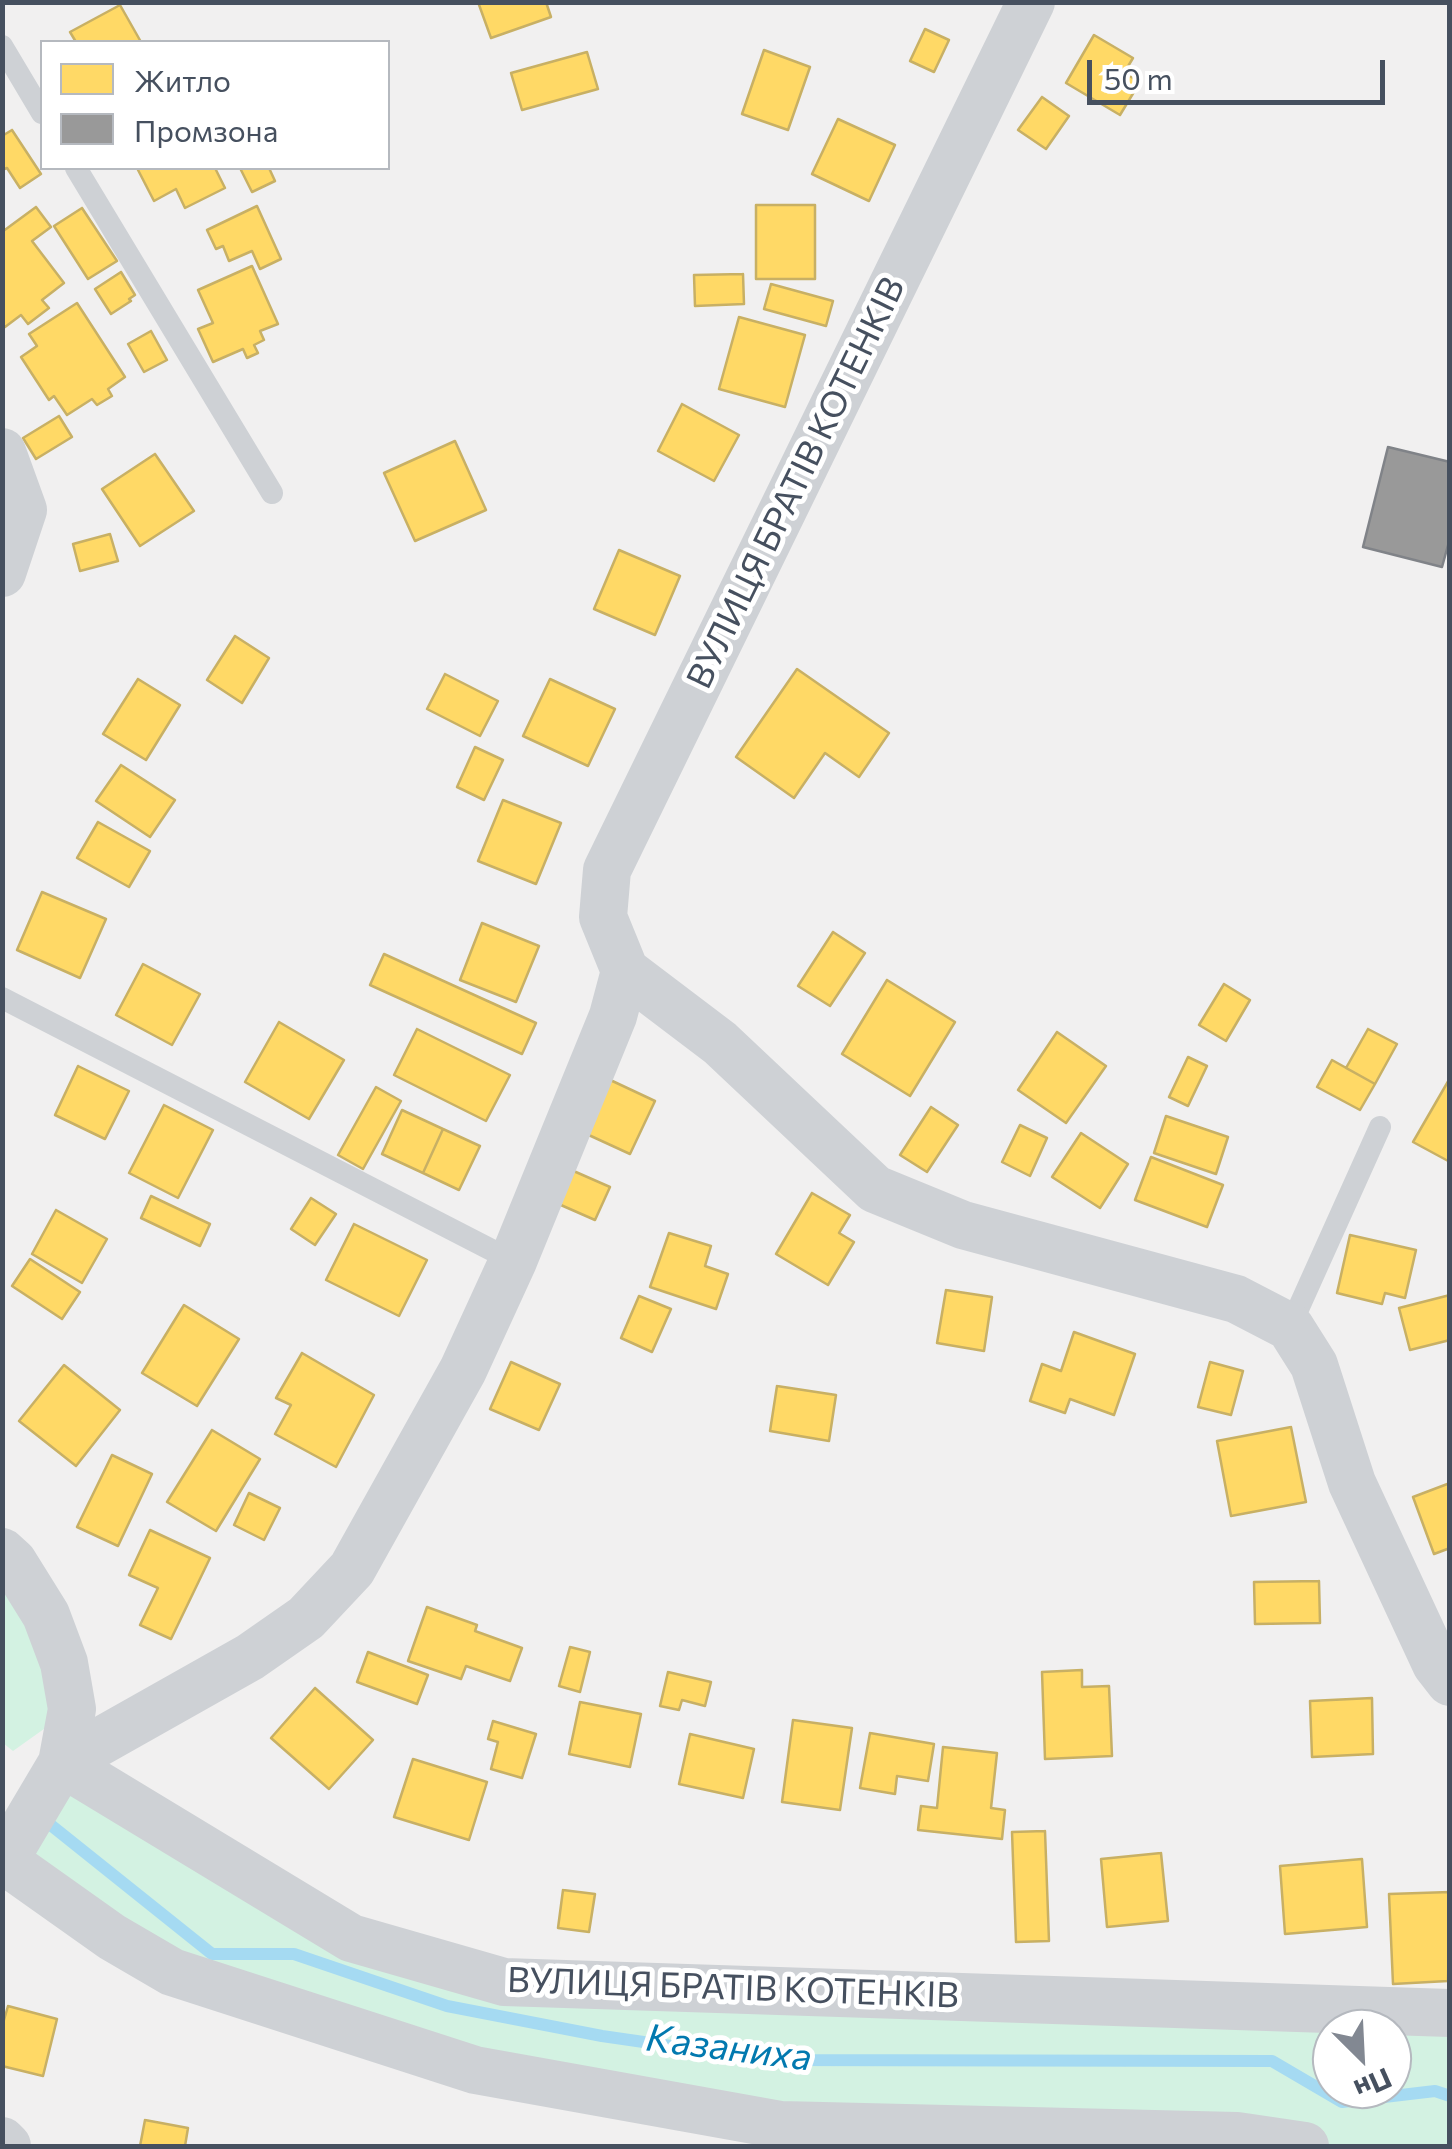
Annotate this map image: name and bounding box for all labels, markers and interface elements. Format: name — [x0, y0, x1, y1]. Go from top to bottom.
legend — [40, 40, 390, 170]
scale bar — [1092, 40, 1390, 102]
text: 50 m — [1104, 59, 1173, 96]
text: Житло — [134, 61, 231, 98]
text: Промзона — [134, 111, 278, 148]
street label: ВУЛИЦЯ БРАТІВ КОТЕНКІВ — [678, 271, 914, 695]
street label: ВУЛИЦЯ БРАТІВ КОТЕНКІВ — [507, 1959, 959, 2017]
north arrow — [1312, 2009, 1412, 2109]
water label: Казаниха — [644, 2015, 814, 2081]
text: Пн — [1350, 2061, 1397, 2108]

